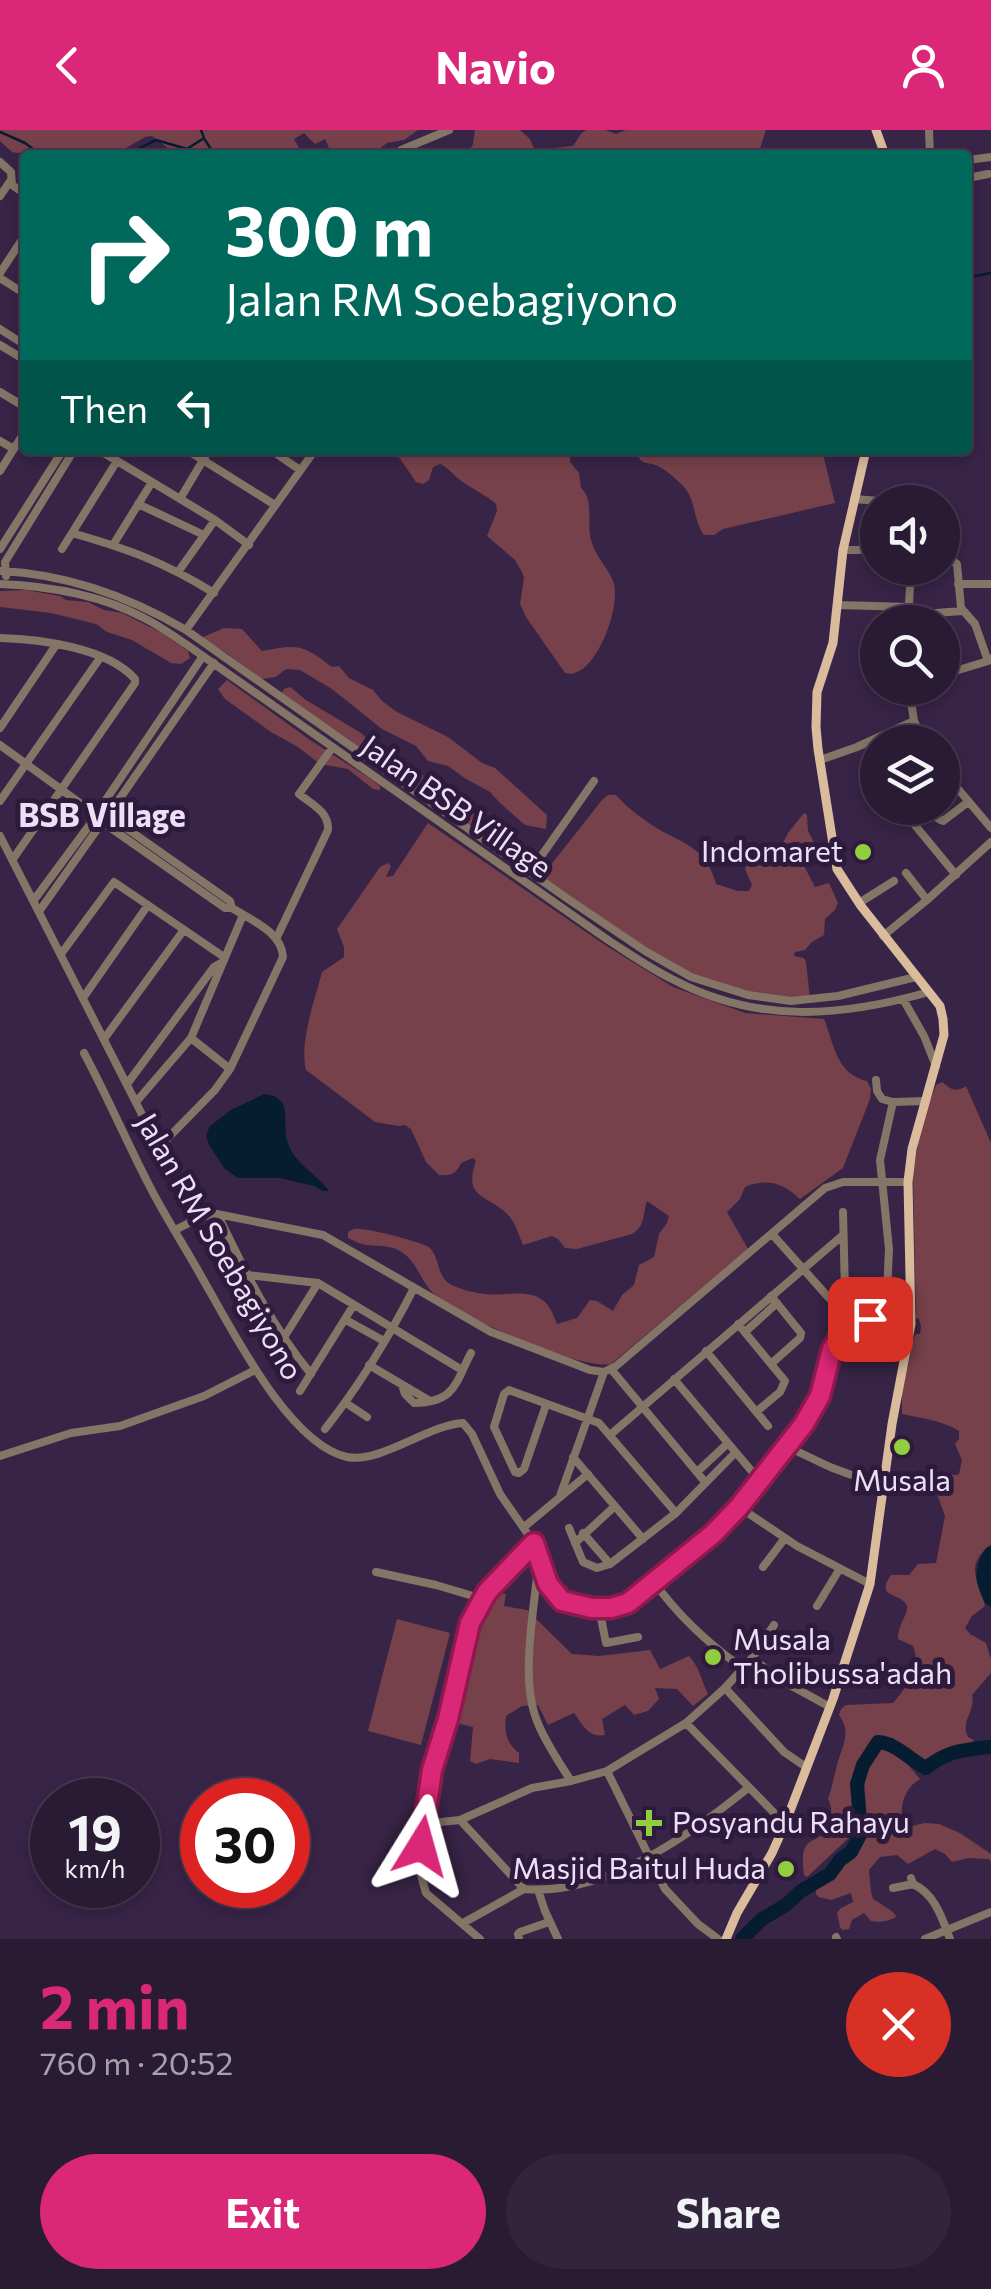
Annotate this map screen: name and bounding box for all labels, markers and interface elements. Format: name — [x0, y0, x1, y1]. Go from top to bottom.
icon: back — [40, 38, 95, 93]
text: Navio — [435, 38, 556, 93]
icon: person — [896, 38, 951, 93]
text: 300 m — [225, 185, 433, 270]
icon: right — [60, 190, 190, 320]
text: Jalan RM Soebagiyono — [225, 270, 678, 325]
icon: left — [168, 380, 223, 435]
text: Then — [60, 384, 148, 431]
map controls — [860, 485, 960, 825]
button: sound — [860, 485, 960, 585]
button: search — [860, 605, 960, 705]
button: layers — [860, 725, 960, 825]
street label: Jalan BSB Village — [355, 726, 560, 884]
district label: BSB Village — [18, 794, 186, 834]
place label: Indomaret — [701, 831, 843, 868]
marker: Indomaret — [852, 841, 874, 863]
street label: Jalan RM Soebagiyono — [130, 1106, 313, 1386]
pin — [828, 1277, 913, 1362]
icon: arrive — [843, 1292, 898, 1347]
marker: Musala — [891, 1436, 913, 1458]
place label: Musala — [853, 1460, 951, 1497]
place label: Musala Tholibussa'adah — [733, 1619, 952, 1690]
marker: Musala Tholibussa'adah — [702, 1646, 724, 1668]
speed limit sign: 30 — [180, 1778, 310, 1908]
position arrow — [369, 1794, 473, 1898]
text: 19 — [68, 1800, 122, 1861]
place label: Posyandu Rahayu — [672, 1802, 910, 1839]
marker: Posyandu Rahayu — [636, 1810, 662, 1836]
place label: Masjid Baitul Huda — [512, 1848, 766, 1885]
text: km/h — [65, 1853, 125, 1883]
marker: Masjid Baitul Huda — [775, 1858, 797, 1880]
text: 2 min — [40, 1968, 189, 2041]
button: close — [846, 1972, 951, 2077]
text: 760 m · 20:52 — [40, 2042, 233, 2082]
button: Exit — [40, 2154, 486, 2269]
button: Share — [506, 2154, 951, 2269]

